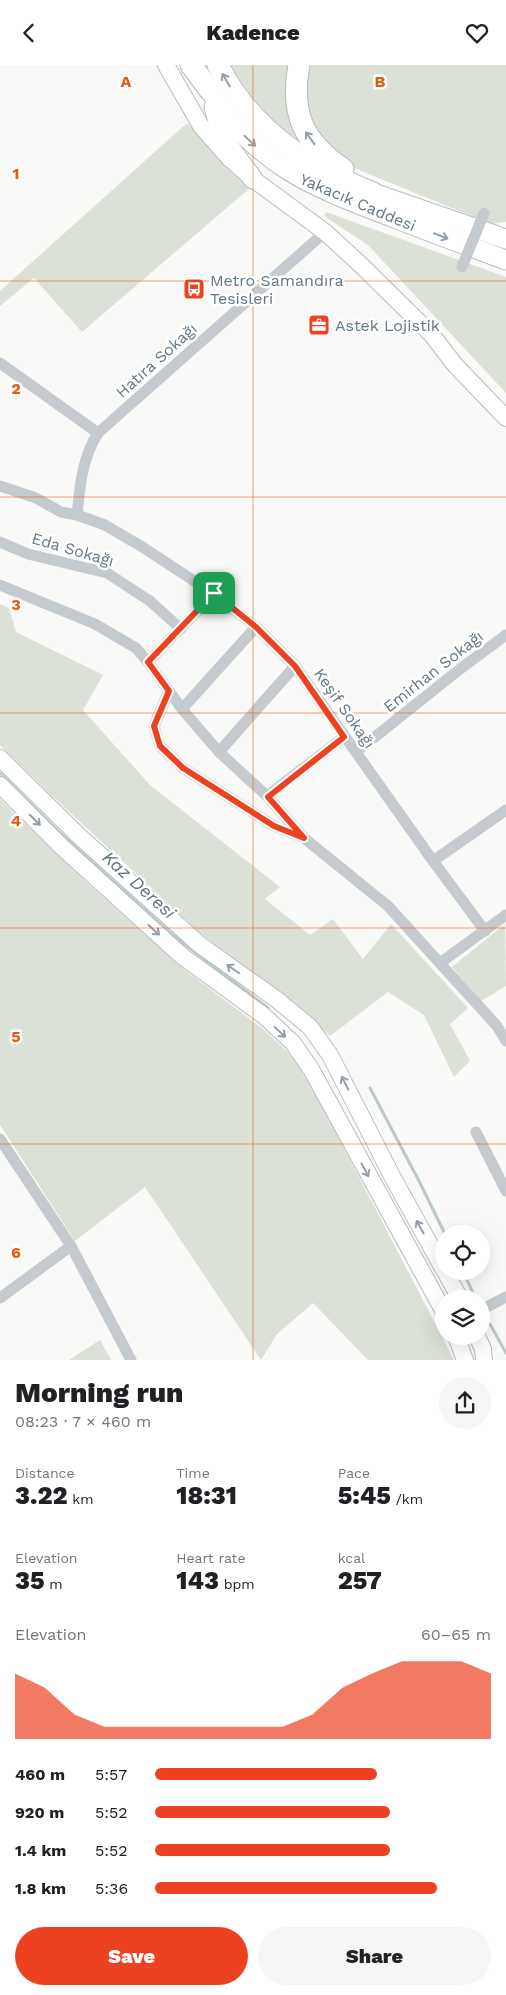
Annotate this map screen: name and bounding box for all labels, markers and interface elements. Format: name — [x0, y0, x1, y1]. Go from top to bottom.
icon: back — [15, 19, 43, 47]
icon: heart — [463, 19, 491, 47]
text: Kadence — [206, 20, 300, 45]
text: A — [121, 72, 132, 91]
text: B — [375, 72, 386, 91]
one-way arrow — [221, 73, 231, 88]
one-way arrow — [305, 131, 315, 145]
one-way arrow — [243, 135, 256, 147]
text: 1 — [13, 164, 19, 183]
street label: Yakacık Caddesi — [297, 169, 419, 235]
one-way arrow — [433, 232, 448, 241]
place label: Metro Samandıra Tesisleri — [210, 271, 344, 308]
bus stop icon: Metro Samandıra Tesisleri — [182, 277, 206, 301]
office icon: Astek Lojistik — [307, 313, 331, 337]
place label: Astek Lojistik — [335, 316, 440, 335]
street label: Hatıra Sokağı — [112, 319, 201, 402]
text: 2 — [11, 379, 21, 398]
street label: Eda Sokağı — [30, 529, 116, 570]
pin — [193, 572, 235, 614]
icon: arrive — [200, 579, 228, 607]
text: 3 — [11, 595, 21, 614]
street label: Emirhan Sokağı — [380, 627, 487, 716]
street label: Keşif Sokağı — [310, 665, 379, 752]
text: 4 — [11, 811, 21, 830]
one-way arrow — [28, 813, 40, 825]
water label: Kaz Deresi — [99, 846, 181, 924]
one-way arrow — [147, 924, 160, 936]
one-way arrow — [226, 964, 240, 974]
one-way arrow — [274, 1026, 287, 1038]
text: 5 — [11, 1027, 21, 1046]
one-way arrow — [340, 1076, 349, 1091]
one-way arrow — [360, 1162, 370, 1177]
one-way arrow — [415, 1220, 424, 1235]
map controls — [435, 1225, 490, 1345]
button: locate — [435, 1225, 490, 1280]
text: 6 — [11, 1243, 21, 1262]
button: layers — [435, 1290, 490, 1345]
text: Morning run — [15, 1376, 183, 1409]
button: share — [439, 1377, 491, 1429]
text: 08:23 · 7 × 460 m — [15, 1412, 151, 1431]
text: Distance — [15, 1465, 75, 1481]
text: Time — [176, 1465, 210, 1481]
text: Pace — [338, 1465, 370, 1481]
text: 3.22 — [15, 1481, 67, 1510]
text: 18:31 — [176, 1481, 237, 1510]
text: 5:45 — [338, 1481, 391, 1510]
text: km — [67, 1491, 94, 1507]
text: /km — [391, 1491, 423, 1507]
text: Elevation — [15, 1550, 78, 1566]
text: Heart rate — [176, 1550, 246, 1566]
text: kcal — [338, 1550, 365, 1566]
text: 35 — [15, 1566, 45, 1595]
text: 143 — [176, 1566, 219, 1595]
text: 257 — [338, 1566, 382, 1595]
text: m — [45, 1576, 63, 1592]
text: bpm — [219, 1576, 255, 1592]
text: Elevation — [15, 1625, 86, 1644]
text: 60–65 m — [421, 1625, 491, 1644]
text: 460 m — [15, 1765, 65, 1784]
text: 5:57 — [95, 1765, 127, 1784]
text: 920 m — [15, 1803, 64, 1822]
text: 5:52 — [95, 1803, 128, 1822]
text: 1.4 km — [15, 1841, 66, 1860]
text: 5:52 — [95, 1841, 128, 1860]
text: 1.8 km — [15, 1879, 66, 1898]
text: 5:36 — [95, 1879, 128, 1898]
button: Save — [15, 1927, 248, 1985]
button: Share — [258, 1927, 491, 1985]

